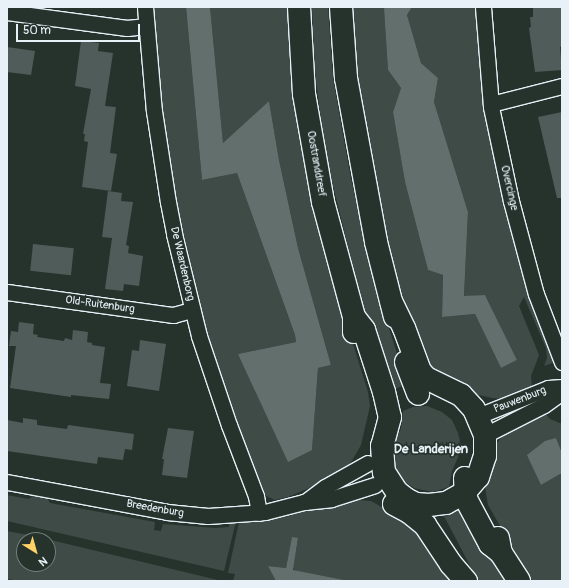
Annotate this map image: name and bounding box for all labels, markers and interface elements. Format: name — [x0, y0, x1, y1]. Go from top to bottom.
scale bar — [18, 16, 142, 42]
text: 50 m — [23, 23, 51, 38]
street label: Oostranddreef — [304, 130, 328, 198]
street label: Overcinge — [497, 164, 521, 212]
street label: De Waardenborg — [167, 226, 197, 302]
street label: Old-Ruitenburg — [65, 294, 135, 316]
street label: Pauwenburg — [492, 384, 548, 416]
district label: De Landerijen — [394, 441, 468, 457]
street label: Breedenburg — [125, 497, 185, 521]
north arrow — [16, 532, 56, 572]
text: N — [36, 554, 50, 569]

